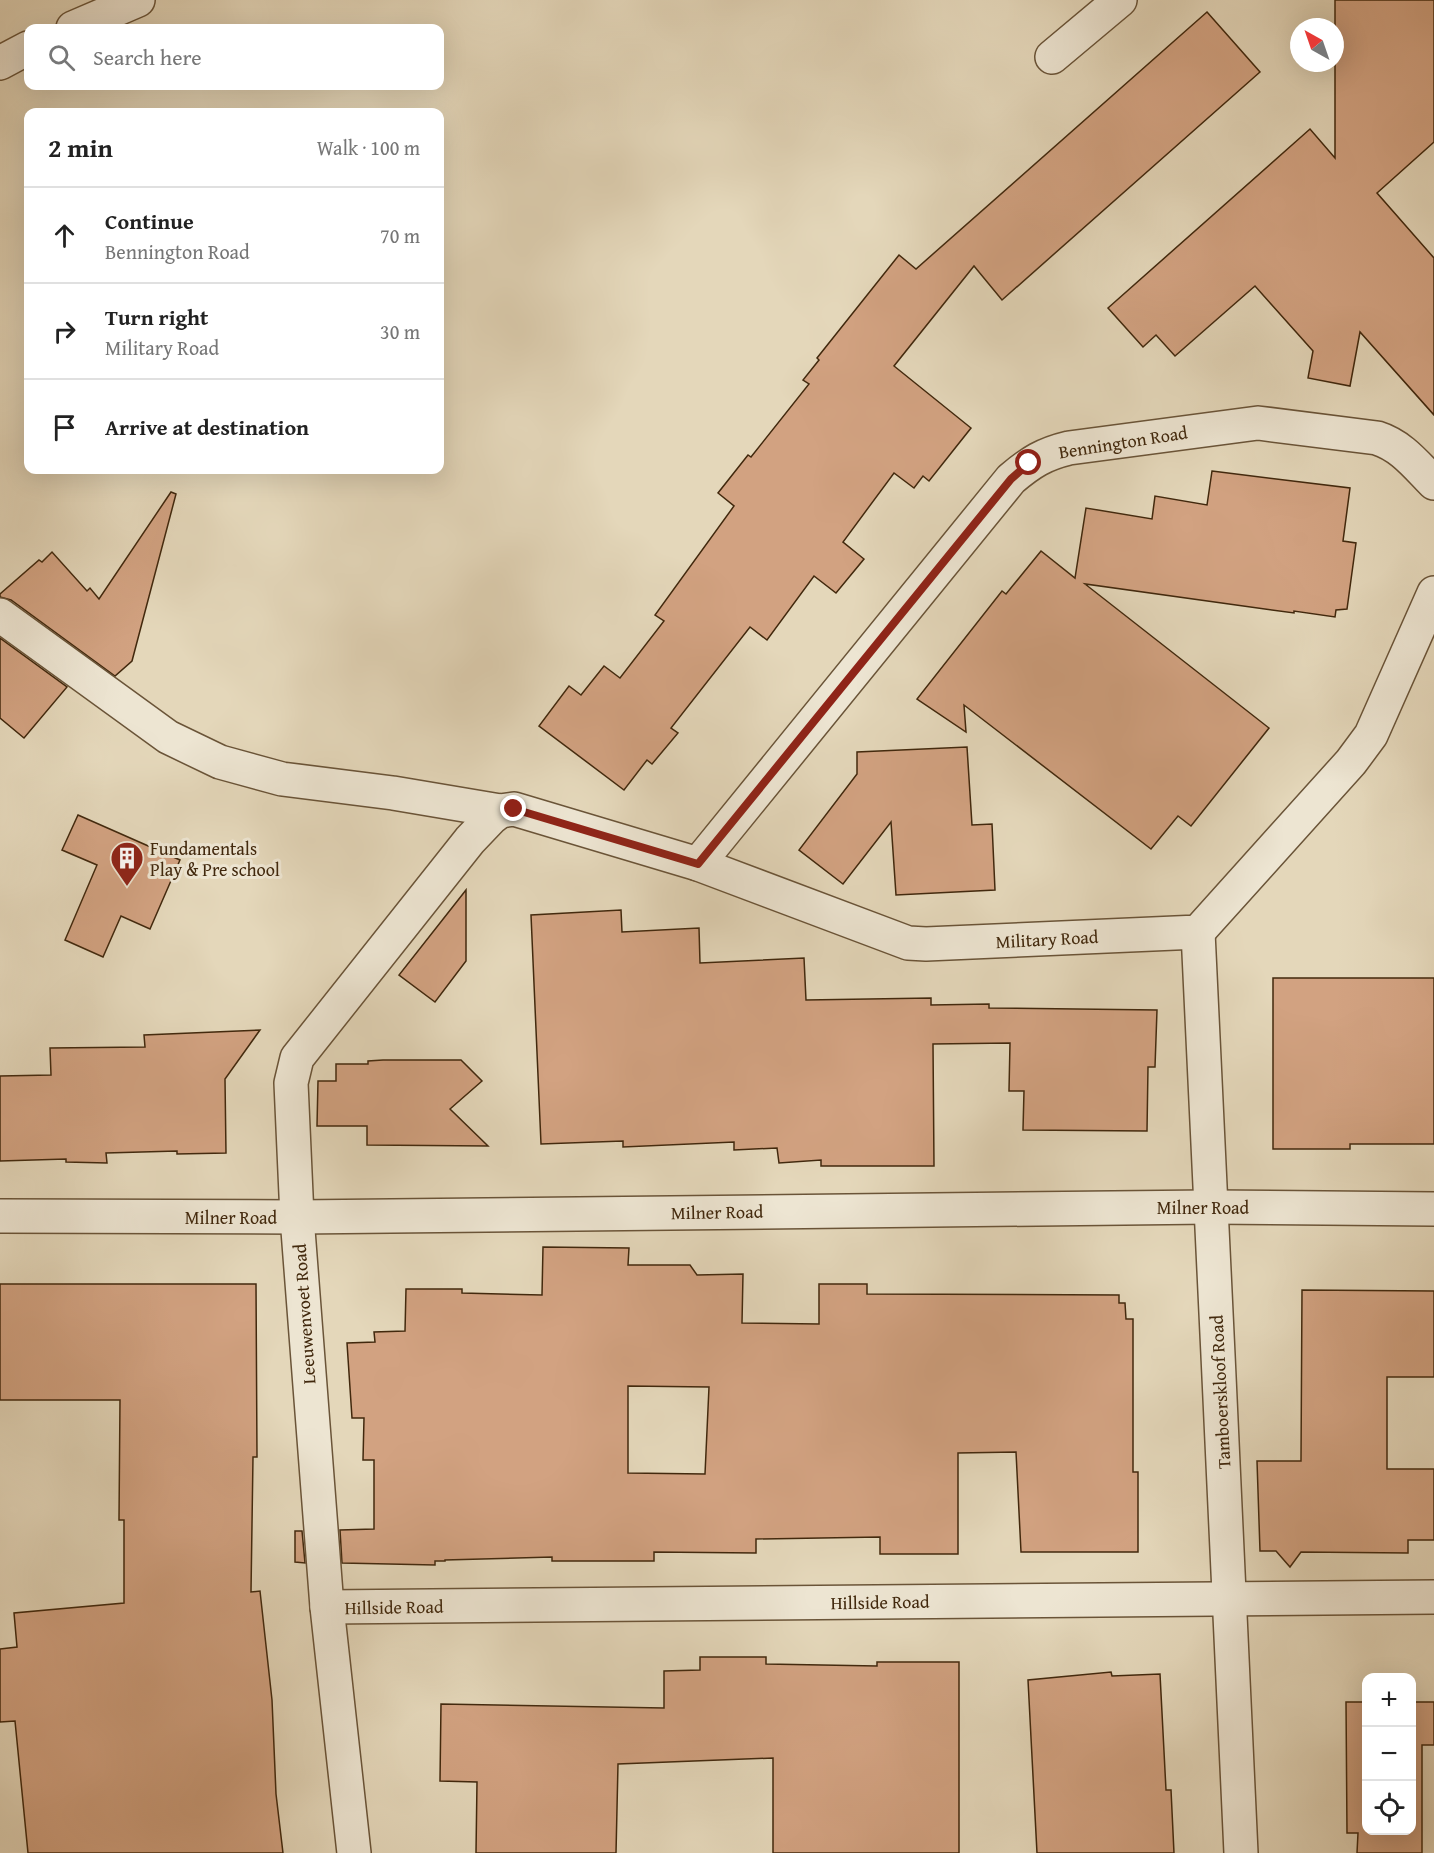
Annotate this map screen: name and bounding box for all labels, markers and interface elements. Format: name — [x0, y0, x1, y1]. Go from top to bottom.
north arrow — [1290, 18, 1344, 72]
search box — [24, 24, 444, 90]
icon: search — [45, 41, 78, 74]
text: Search here — [93, 41, 202, 73]
text: 2 min — [48, 128, 113, 167]
text: Walk · 100 m — [317, 133, 420, 162]
text: Continue — [105, 205, 194, 237]
icon: ahead — [48, 219, 81, 252]
text: 70 m — [380, 221, 420, 250]
text: Bennington Road — [105, 237, 250, 266]
text: Turn right — [105, 301, 208, 333]
icon: right — [48, 315, 81, 348]
text: 30 m — [380, 317, 420, 346]
text: Military Road — [105, 333, 219, 362]
icon: arrive — [48, 411, 81, 444]
text: Arrive at destination — [105, 411, 309, 443]
street label: Bennington Road — [1057, 418, 1190, 466]
route start — [1015, 449, 1041, 475]
route end — [500, 795, 526, 821]
place label: Fundamentals Play & Pre school — [150, 835, 280, 883]
building icon: Fundamentals Play & Pre school — [109, 840, 145, 887]
street label: Military Road — [995, 923, 1099, 955]
street label: Milner Road — [1157, 1194, 1250, 1221]
street label: Milner Road — [671, 1198, 764, 1226]
street label: Milner Road — [185, 1204, 278, 1231]
street label: Leeuwenvoet Road — [286, 1243, 322, 1385]
street label: Tamboerskloof Road — [1202, 1314, 1238, 1470]
street label: Hillside Road — [830, 1588, 930, 1616]
street label: Hillside Road — [344, 1593, 444, 1621]
map controls — [1362, 1673, 1416, 1835]
button: + — [1362, 1673, 1416, 1727]
button: − — [1362, 1727, 1416, 1781]
button: locate — [1362, 1781, 1416, 1835]

